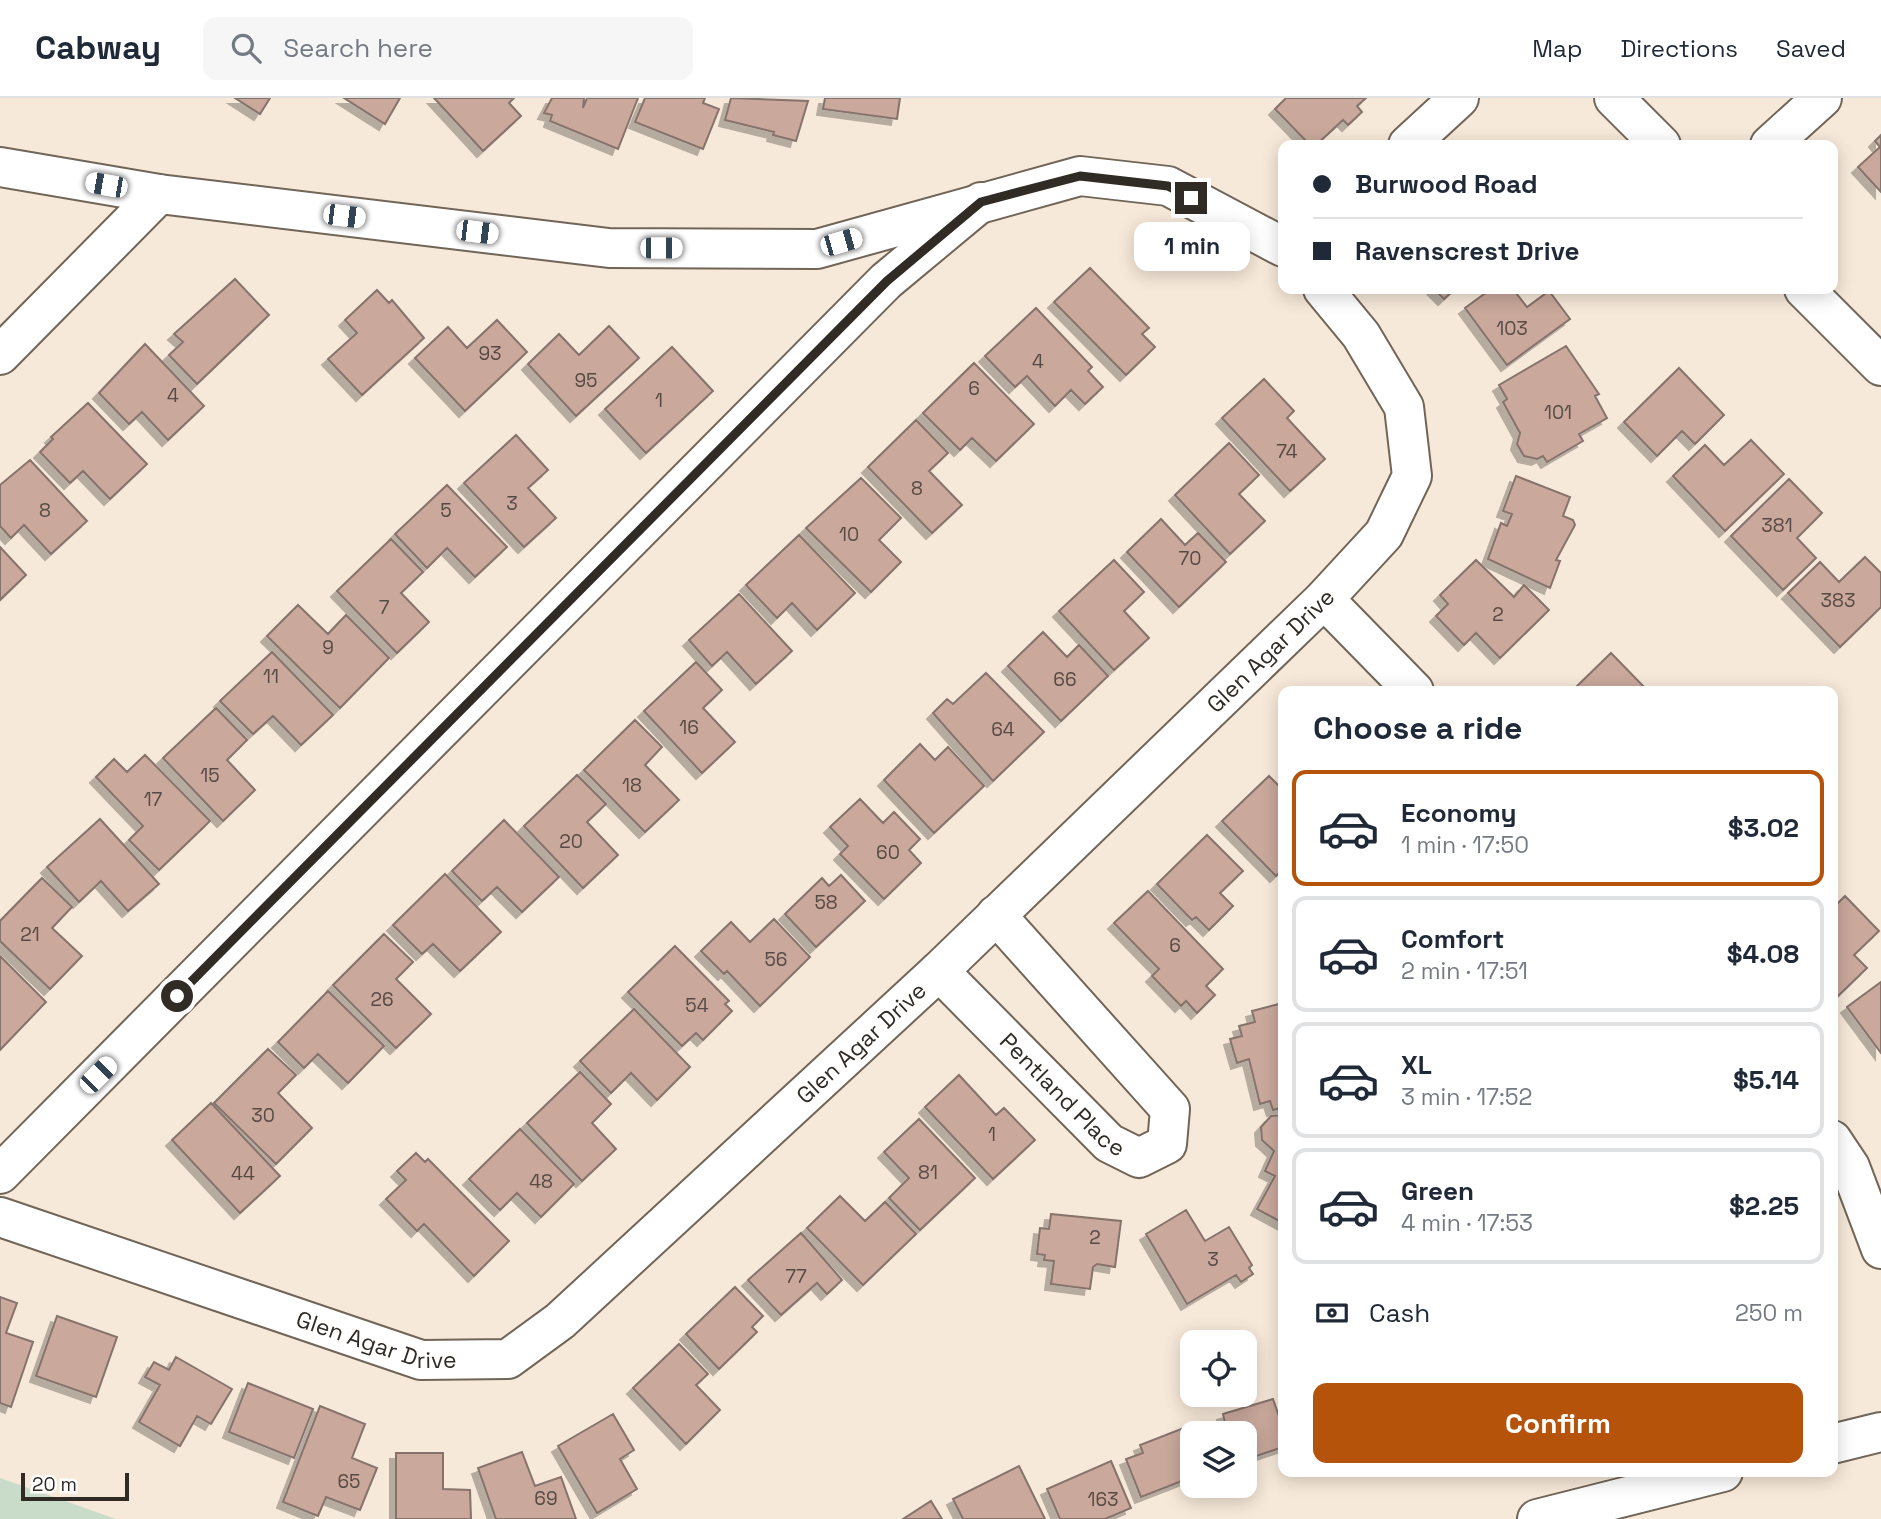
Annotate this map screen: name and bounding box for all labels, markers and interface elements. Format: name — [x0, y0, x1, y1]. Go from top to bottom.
search box — [203, 17, 693, 80]
text: Cabway — [35, 27, 161, 69]
icon: search — [227, 29, 265, 67]
text: Search here — [283, 31, 433, 65]
text: Map — [1532, 33, 1582, 64]
text: Directions — [1620, 33, 1738, 64]
text: Saved — [1776, 33, 1846, 64]
text: Burwood Road — [1355, 167, 1538, 201]
car — [84, 171, 129, 199]
route end — [1175, 182, 1207, 214]
car — [322, 203, 367, 229]
car — [455, 219, 500, 245]
callout: 1 min — [1133, 222, 1249, 272]
car — [818, 226, 865, 258]
text: 1 min — [1164, 231, 1220, 261]
text: Ravenscrest Drive — [1355, 234, 1580, 268]
car — [641, 238, 683, 259]
house number: 103 — [1496, 316, 1528, 341]
house number: 93 — [478, 341, 502, 366]
house number: 4 — [1032, 349, 1044, 374]
house number: 95 — [574, 368, 598, 393]
house number: 6 — [968, 376, 980, 401]
house number: 4 — [167, 383, 179, 408]
house number: 1 — [655, 388, 663, 413]
house number: 101 — [1544, 400, 1572, 425]
house number: 74 — [1276, 439, 1298, 464]
house number: 8 — [911, 476, 923, 501]
house number: 3 — [506, 491, 518, 516]
house number: 8 — [39, 498, 51, 523]
house number: 5 — [440, 498, 452, 523]
house number: 381 — [1761, 513, 1793, 538]
house number: 10 — [839, 522, 859, 547]
house number: 70 — [1179, 546, 1201, 571]
street label: Glen Agar Drive — [1200, 582, 1341, 719]
house number: 383 — [1821, 588, 1855, 613]
house number: 7 — [379, 595, 390, 620]
house number: 2 — [1492, 602, 1504, 627]
house number: 9 — [322, 635, 334, 660]
house number: 11 — [263, 664, 279, 689]
house number: 66 — [1053, 667, 1077, 692]
text: Choose a ride — [1313, 708, 1523, 748]
house number: 16 — [679, 715, 699, 740]
house number: 64 — [991, 717, 1015, 742]
house number: 15 — [200, 763, 220, 788]
house number: 18 — [622, 773, 642, 798]
house number: 17 — [144, 787, 163, 812]
text: Economy — [1401, 796, 1517, 830]
icon: car — [1317, 797, 1380, 860]
text: $3.02 — [1728, 811, 1799, 845]
house number: 20 — [559, 829, 583, 854]
text: 1 min · 17:50 — [1401, 830, 1529, 860]
house number: 60 — [876, 840, 900, 865]
house number: 58 — [814, 890, 838, 915]
house number: 21 — [20, 922, 40, 947]
text: Comfort — [1401, 922, 1504, 956]
icon: car — [1317, 923, 1380, 986]
house number: 6 — [1169, 933, 1181, 958]
text: $4.08 — [1727, 937, 1799, 971]
house number: 56 — [764, 947, 788, 972]
text: 2 min · 17:51 — [1401, 956, 1528, 986]
street label: Glen Agar Drive — [790, 975, 932, 1110]
route start — [161, 980, 193, 1012]
house number: 26 — [370, 987, 394, 1012]
house number: 54 — [685, 993, 709, 1018]
street label: Pentland Place — [993, 1026, 1130, 1163]
text: XL — [1401, 1048, 1432, 1082]
icon: car — [1317, 1049, 1380, 1112]
car — [76, 1053, 121, 1097]
text: $5.14 — [1733, 1063, 1799, 1097]
text: 3 min · 17:52 — [1401, 1082, 1532, 1112]
house number: 30 — [251, 1103, 275, 1128]
house number: 1 — [988, 1122, 996, 1147]
house number: 81 — [918, 1160, 938, 1185]
house number: 44 — [231, 1161, 255, 1186]
house number: 48 — [529, 1169, 553, 1194]
text: Green — [1401, 1174, 1474, 1208]
icon: car — [1317, 1175, 1380, 1238]
text: $2.25 — [1729, 1189, 1799, 1223]
text: 4 min · 17:53 — [1401, 1208, 1533, 1238]
house number: 2 — [1089, 1225, 1101, 1250]
house number: 3 — [1207, 1247, 1219, 1272]
house number: 77 — [785, 1264, 807, 1289]
icon: cash — [1313, 1294, 1351, 1332]
text: Cash — [1369, 1296, 1430, 1330]
text: 250 m — [1735, 1298, 1803, 1328]
street label: Glen Agar Drive — [292, 1304, 457, 1375]
map controls — [1180, 1330, 1257, 1498]
button: locate — [1180, 1330, 1257, 1407]
button: Confirm — [1313, 1383, 1803, 1463]
button: layers — [1180, 1421, 1257, 1498]
house number: 65 — [337, 1469, 361, 1494]
scale bar — [21, 1470, 130, 1502]
text: 20 m — [32, 1472, 77, 1497]
house number: 69 — [534, 1486, 558, 1511]
house number: 163 — [1087, 1487, 1119, 1512]

